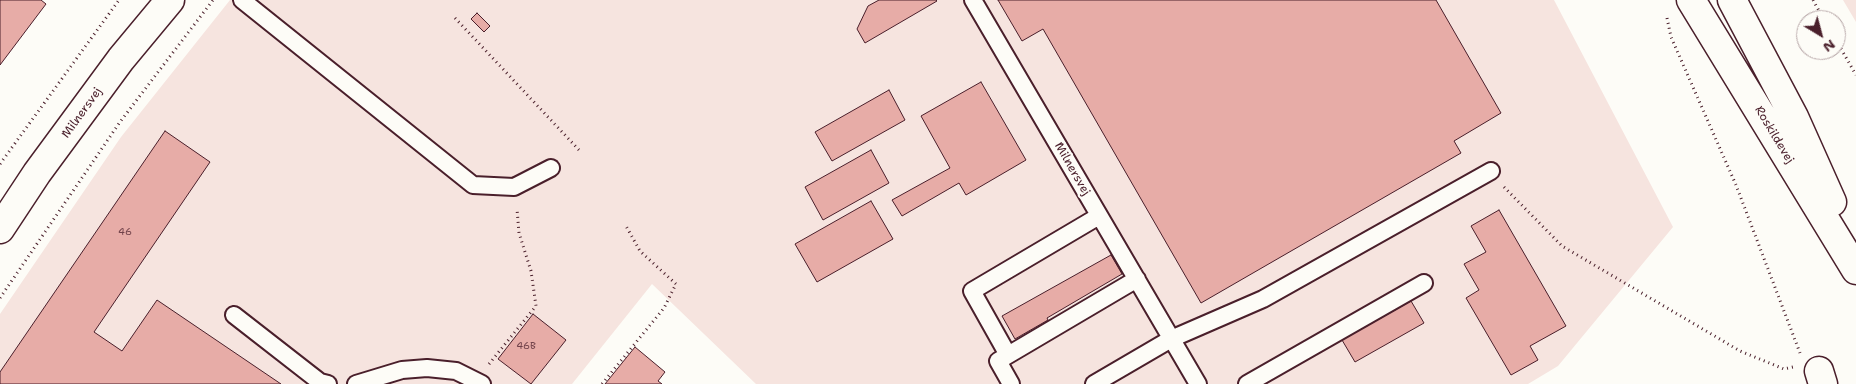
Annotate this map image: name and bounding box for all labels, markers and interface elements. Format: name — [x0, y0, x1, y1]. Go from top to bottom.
north arrow — [1796, 10, 1846, 60]
text: N — [1820, 36, 1839, 57]
street label: Milnersvej — [59, 85, 105, 141]
street label: Roskildevej — [1751, 104, 1797, 166]
street label: Milnersvej — [1051, 140, 1093, 198]
house number: 46 — [118, 226, 132, 238]
house number: 46B — [516, 340, 536, 352]

